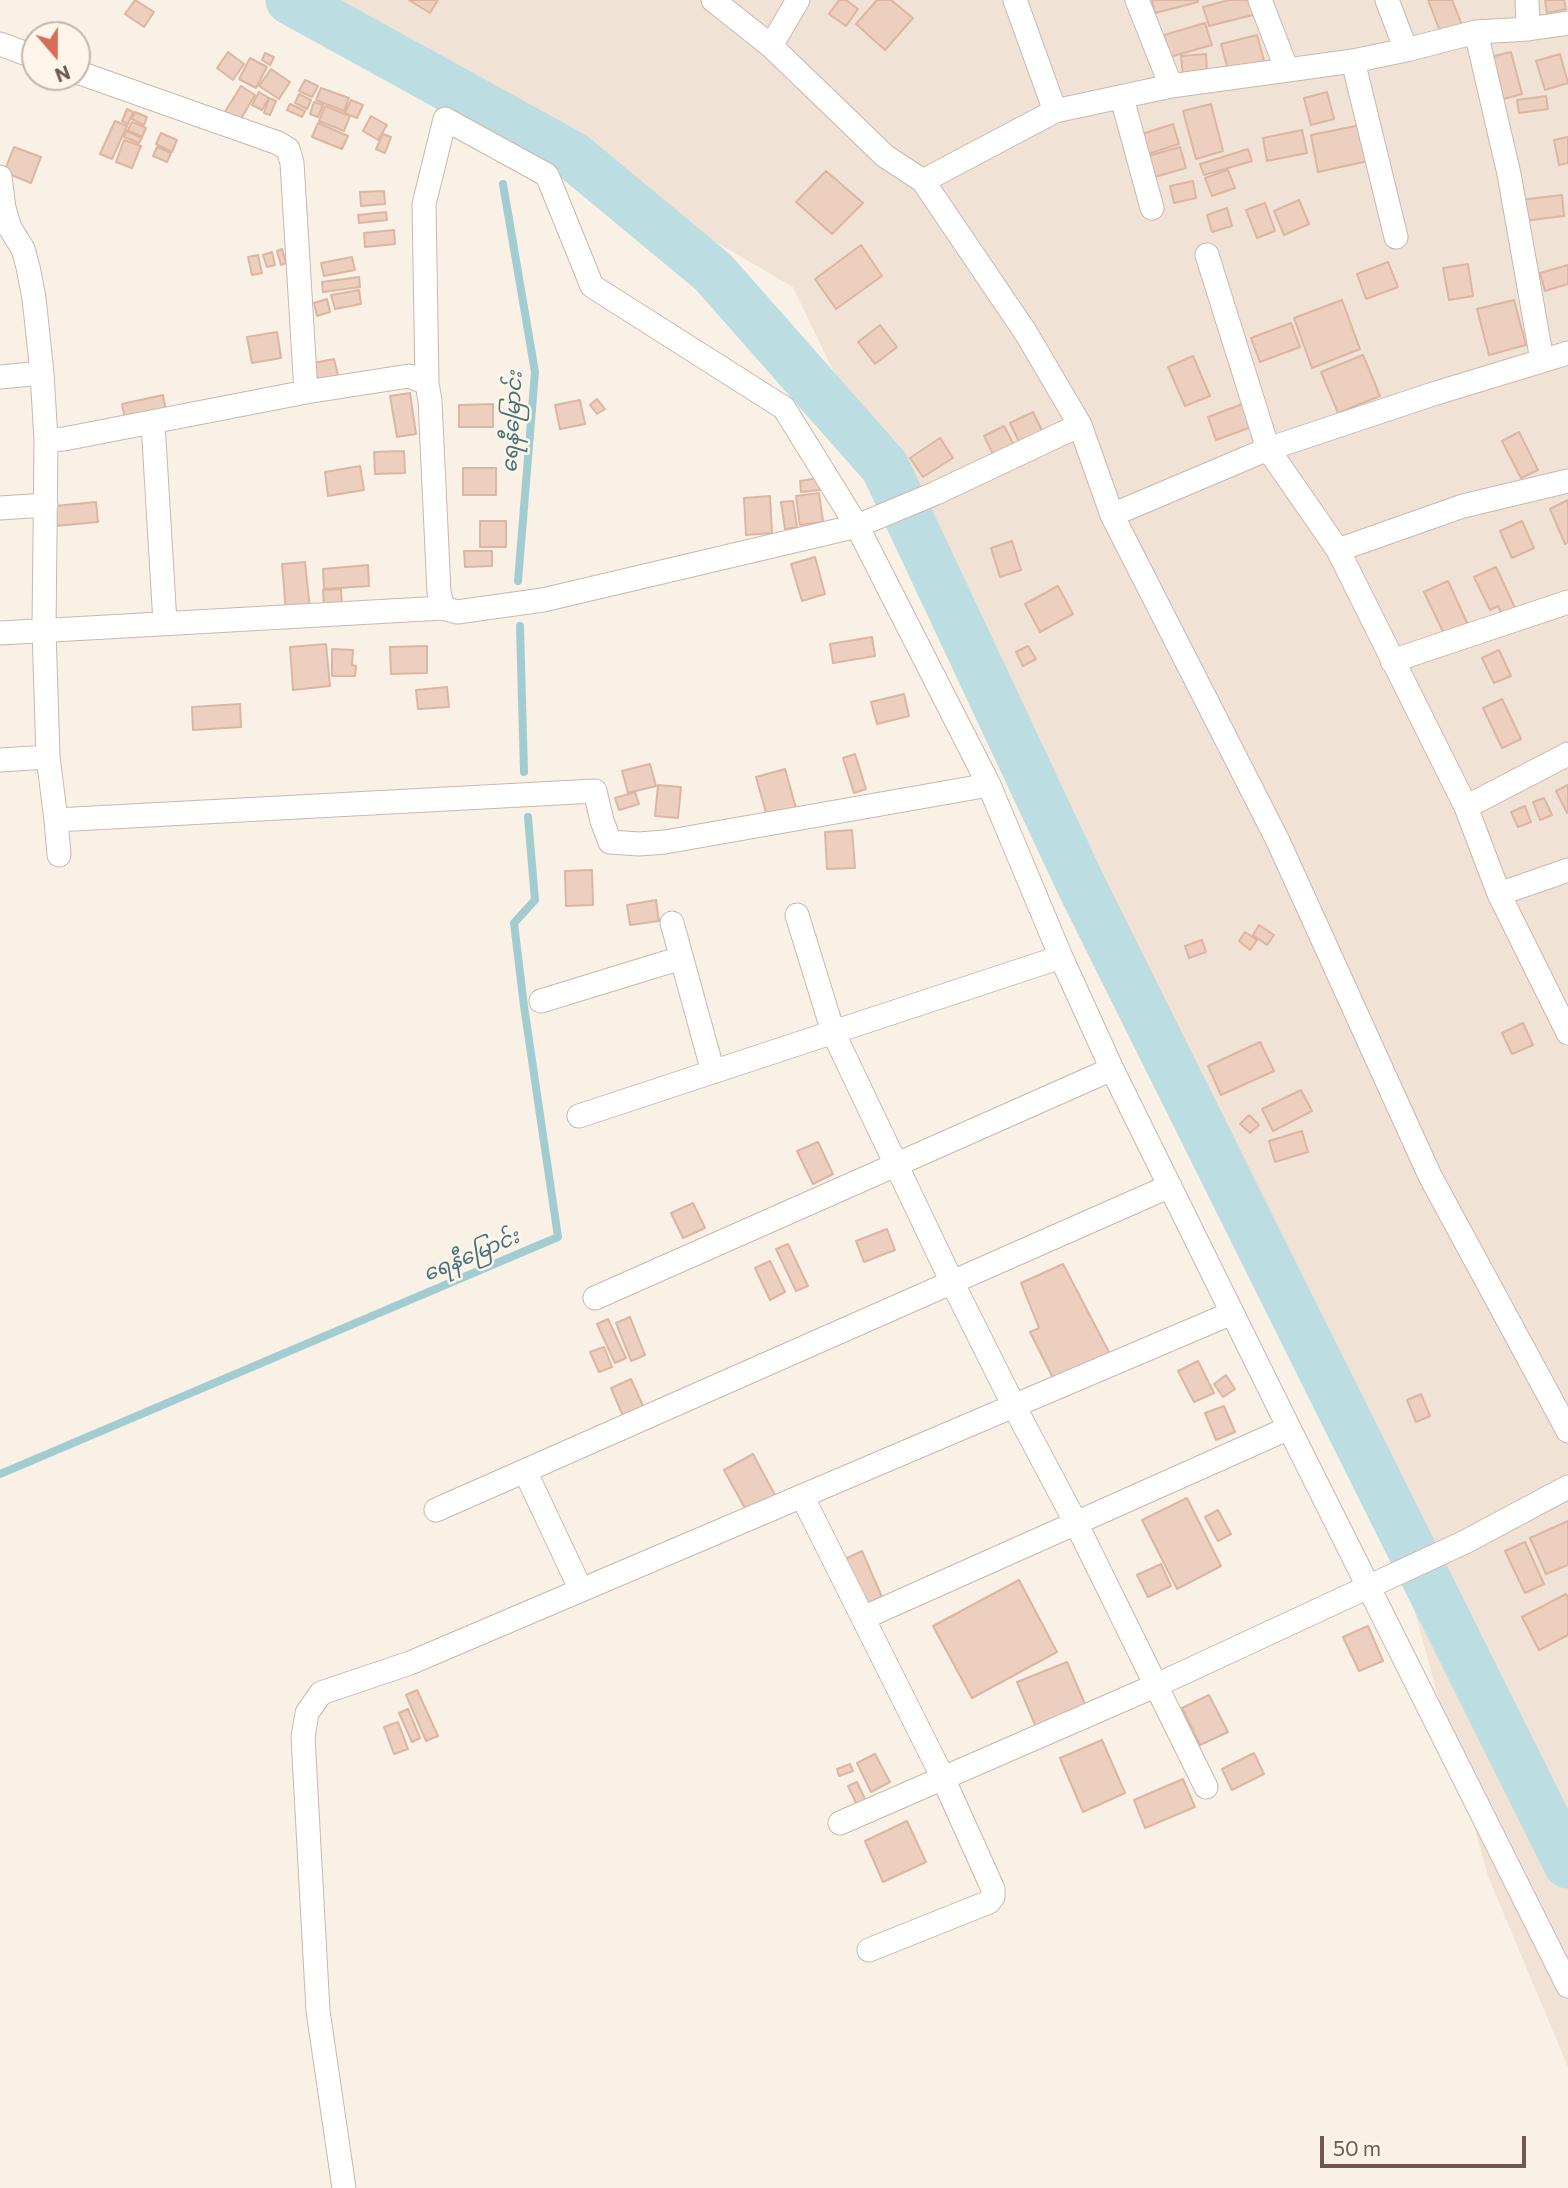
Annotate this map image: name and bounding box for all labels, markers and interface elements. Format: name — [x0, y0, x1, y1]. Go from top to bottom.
north arrow — [21, 21, 91, 91]
text: N — [52, 61, 73, 88]
water label: ရေနီမြောင်း — [497, 370, 527, 474]
water label: ရေနီမြောင်း — [419, 1223, 523, 1287]
scale bar — [1323, 2122, 1530, 2166]
text: 50 m — [1333, 2135, 1381, 2160]

